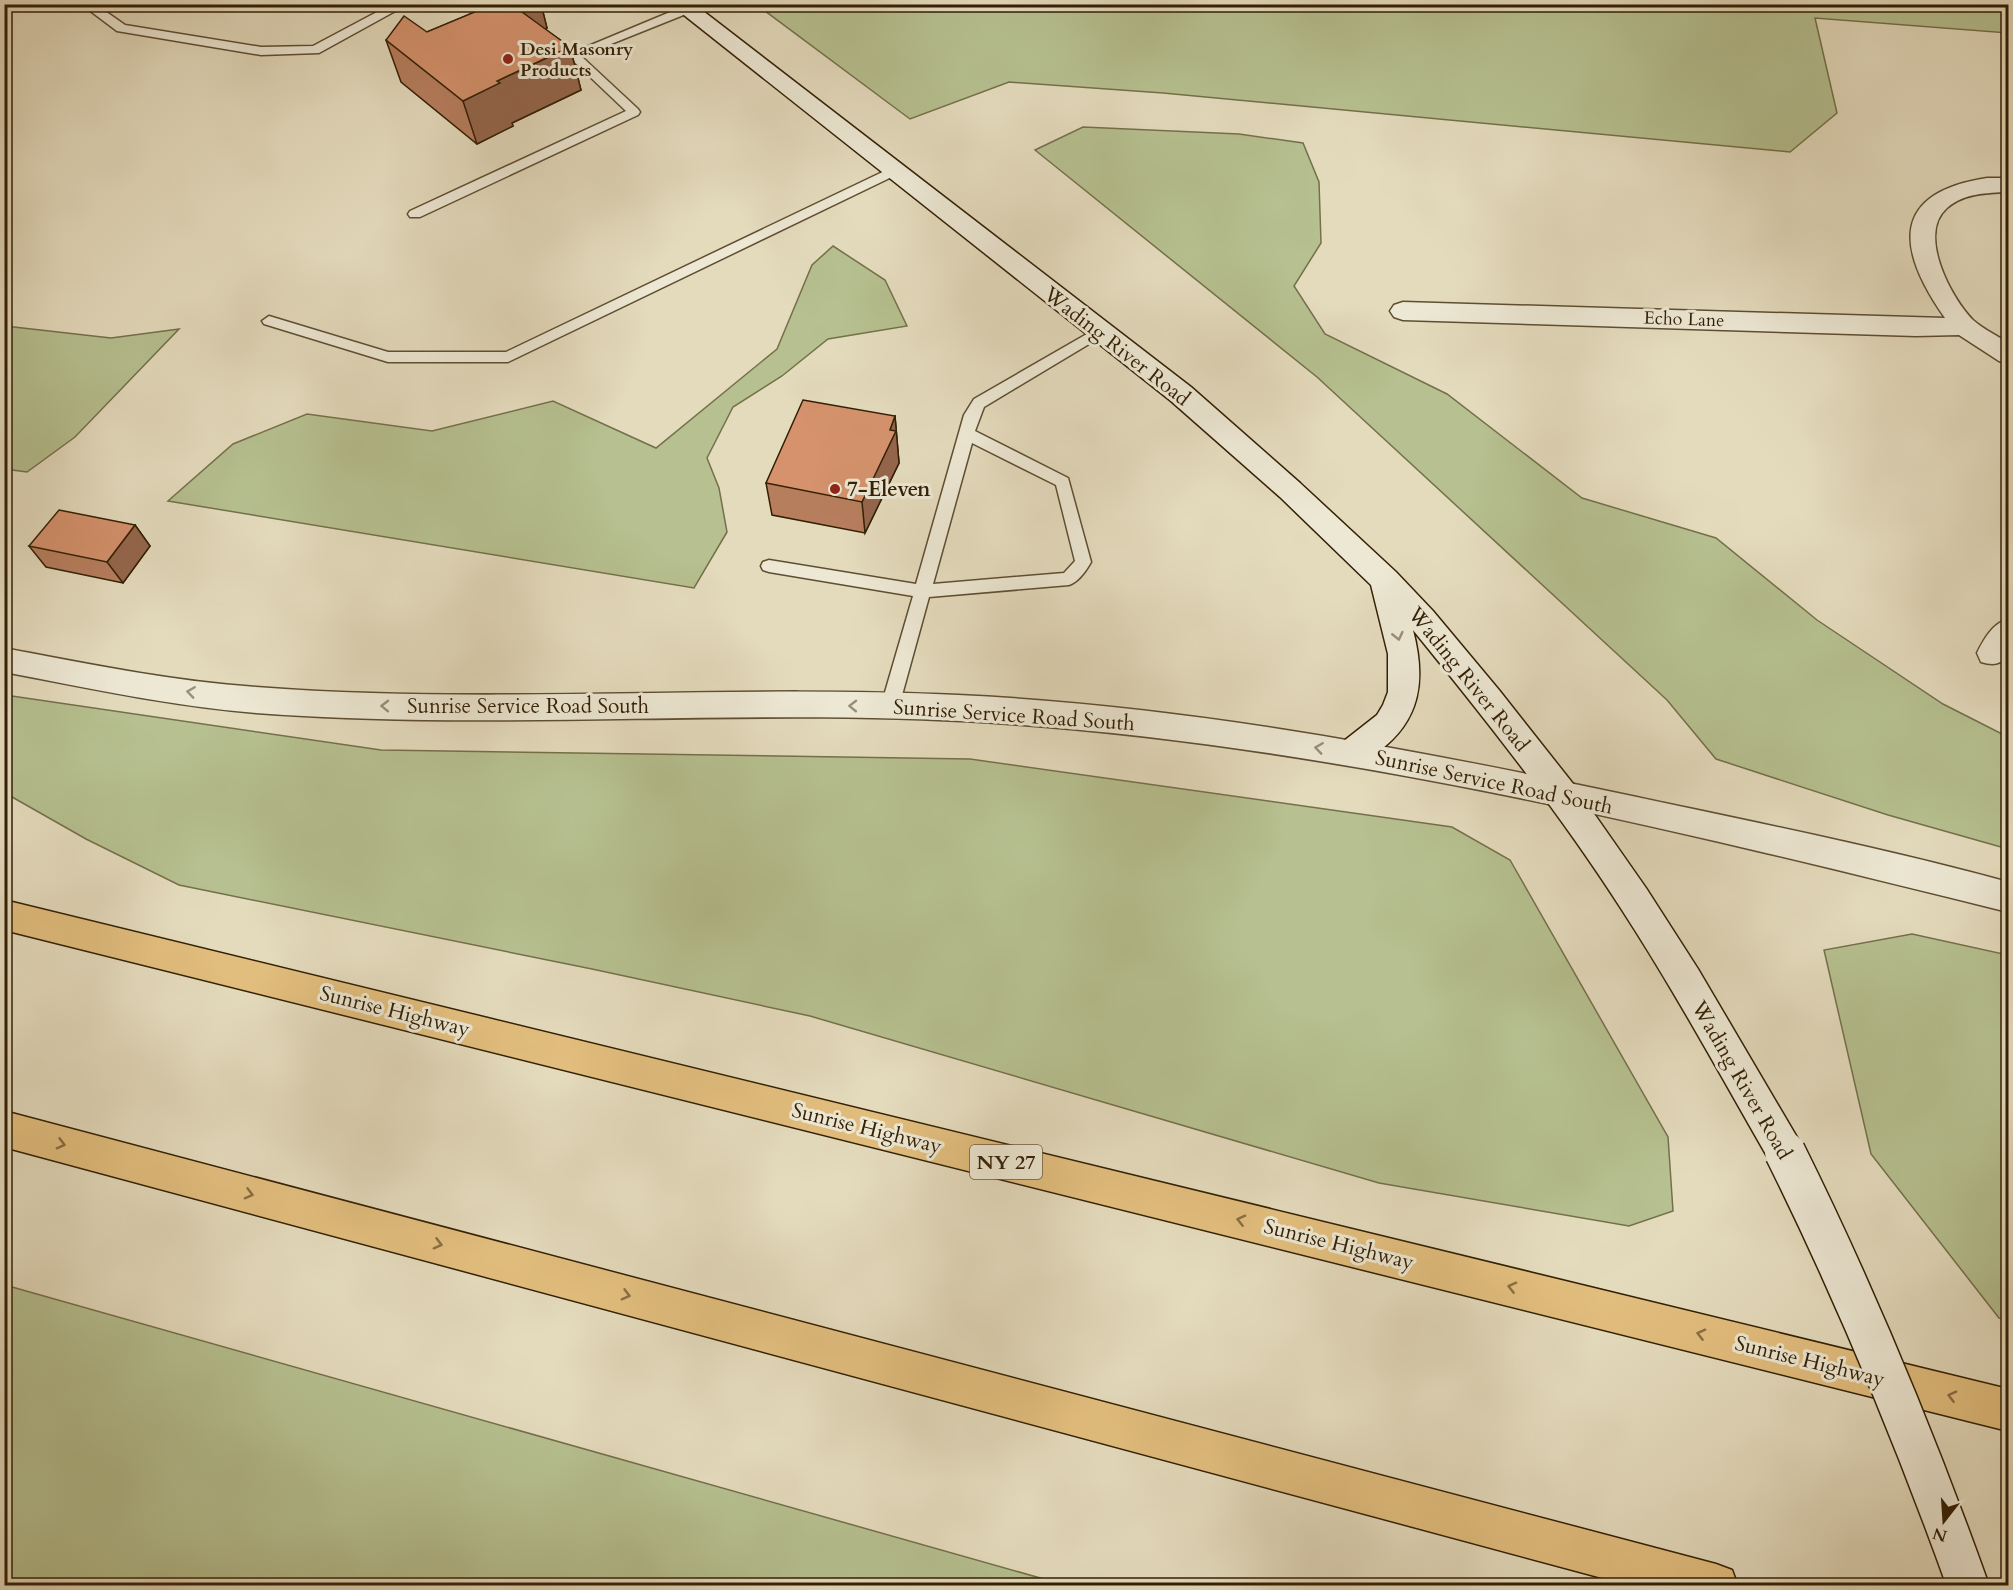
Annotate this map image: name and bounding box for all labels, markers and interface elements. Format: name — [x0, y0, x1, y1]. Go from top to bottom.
place label: Desi Masonry Products — [520, 37, 634, 83]
marker: Desi Masonry Products — [501, 52, 515, 66]
street label: Wading River Road — [1037, 279, 1196, 413]
street label: Echo Lane — [1643, 306, 1725, 333]
place label: 7-Eleven — [847, 475, 931, 504]
marker: 7-Eleven — [828, 482, 842, 496]
street label: Wading River Road — [1400, 600, 1536, 758]
one-way arrow — [1390, 630, 1403, 640]
one-way arrow — [186, 687, 195, 699]
street label: Sunrise Service Road South — [407, 692, 650, 721]
street label: Sunrise Service Road South — [892, 693, 1136, 738]
one-way arrow — [381, 700, 390, 712]
one-way arrow — [849, 700, 858, 712]
one-way arrow — [1314, 742, 1323, 754]
street label: Sunrise Service Road South — [1372, 743, 1616, 822]
street label: Sunrise Highway — [317, 979, 473, 1044]
street label: Wading River Road — [1684, 995, 1799, 1165]
street label: Sunrise Highway — [789, 1096, 945, 1161]
one-way arrow — [55, 1137, 66, 1149]
road number: NY 27 — [970, 1145, 1042, 1179]
one-way arrow — [244, 1187, 254, 1199]
street label: Sunrise Highway — [1261, 1212, 1417, 1277]
one-way arrow — [1236, 1215, 1246, 1228]
one-way arrow — [433, 1237, 443, 1250]
one-way arrow — [1507, 1282, 1517, 1295]
one-way arrow — [621, 1287, 631, 1300]
one-way arrow — [1696, 1328, 1706, 1341]
street label: Sunrise Highway — [1732, 1329, 1888, 1394]
one-way arrow — [1947, 1390, 1957, 1403]
north arrow — [1914, 1491, 1974, 1551]
text: N — [1930, 1522, 1950, 1547]

